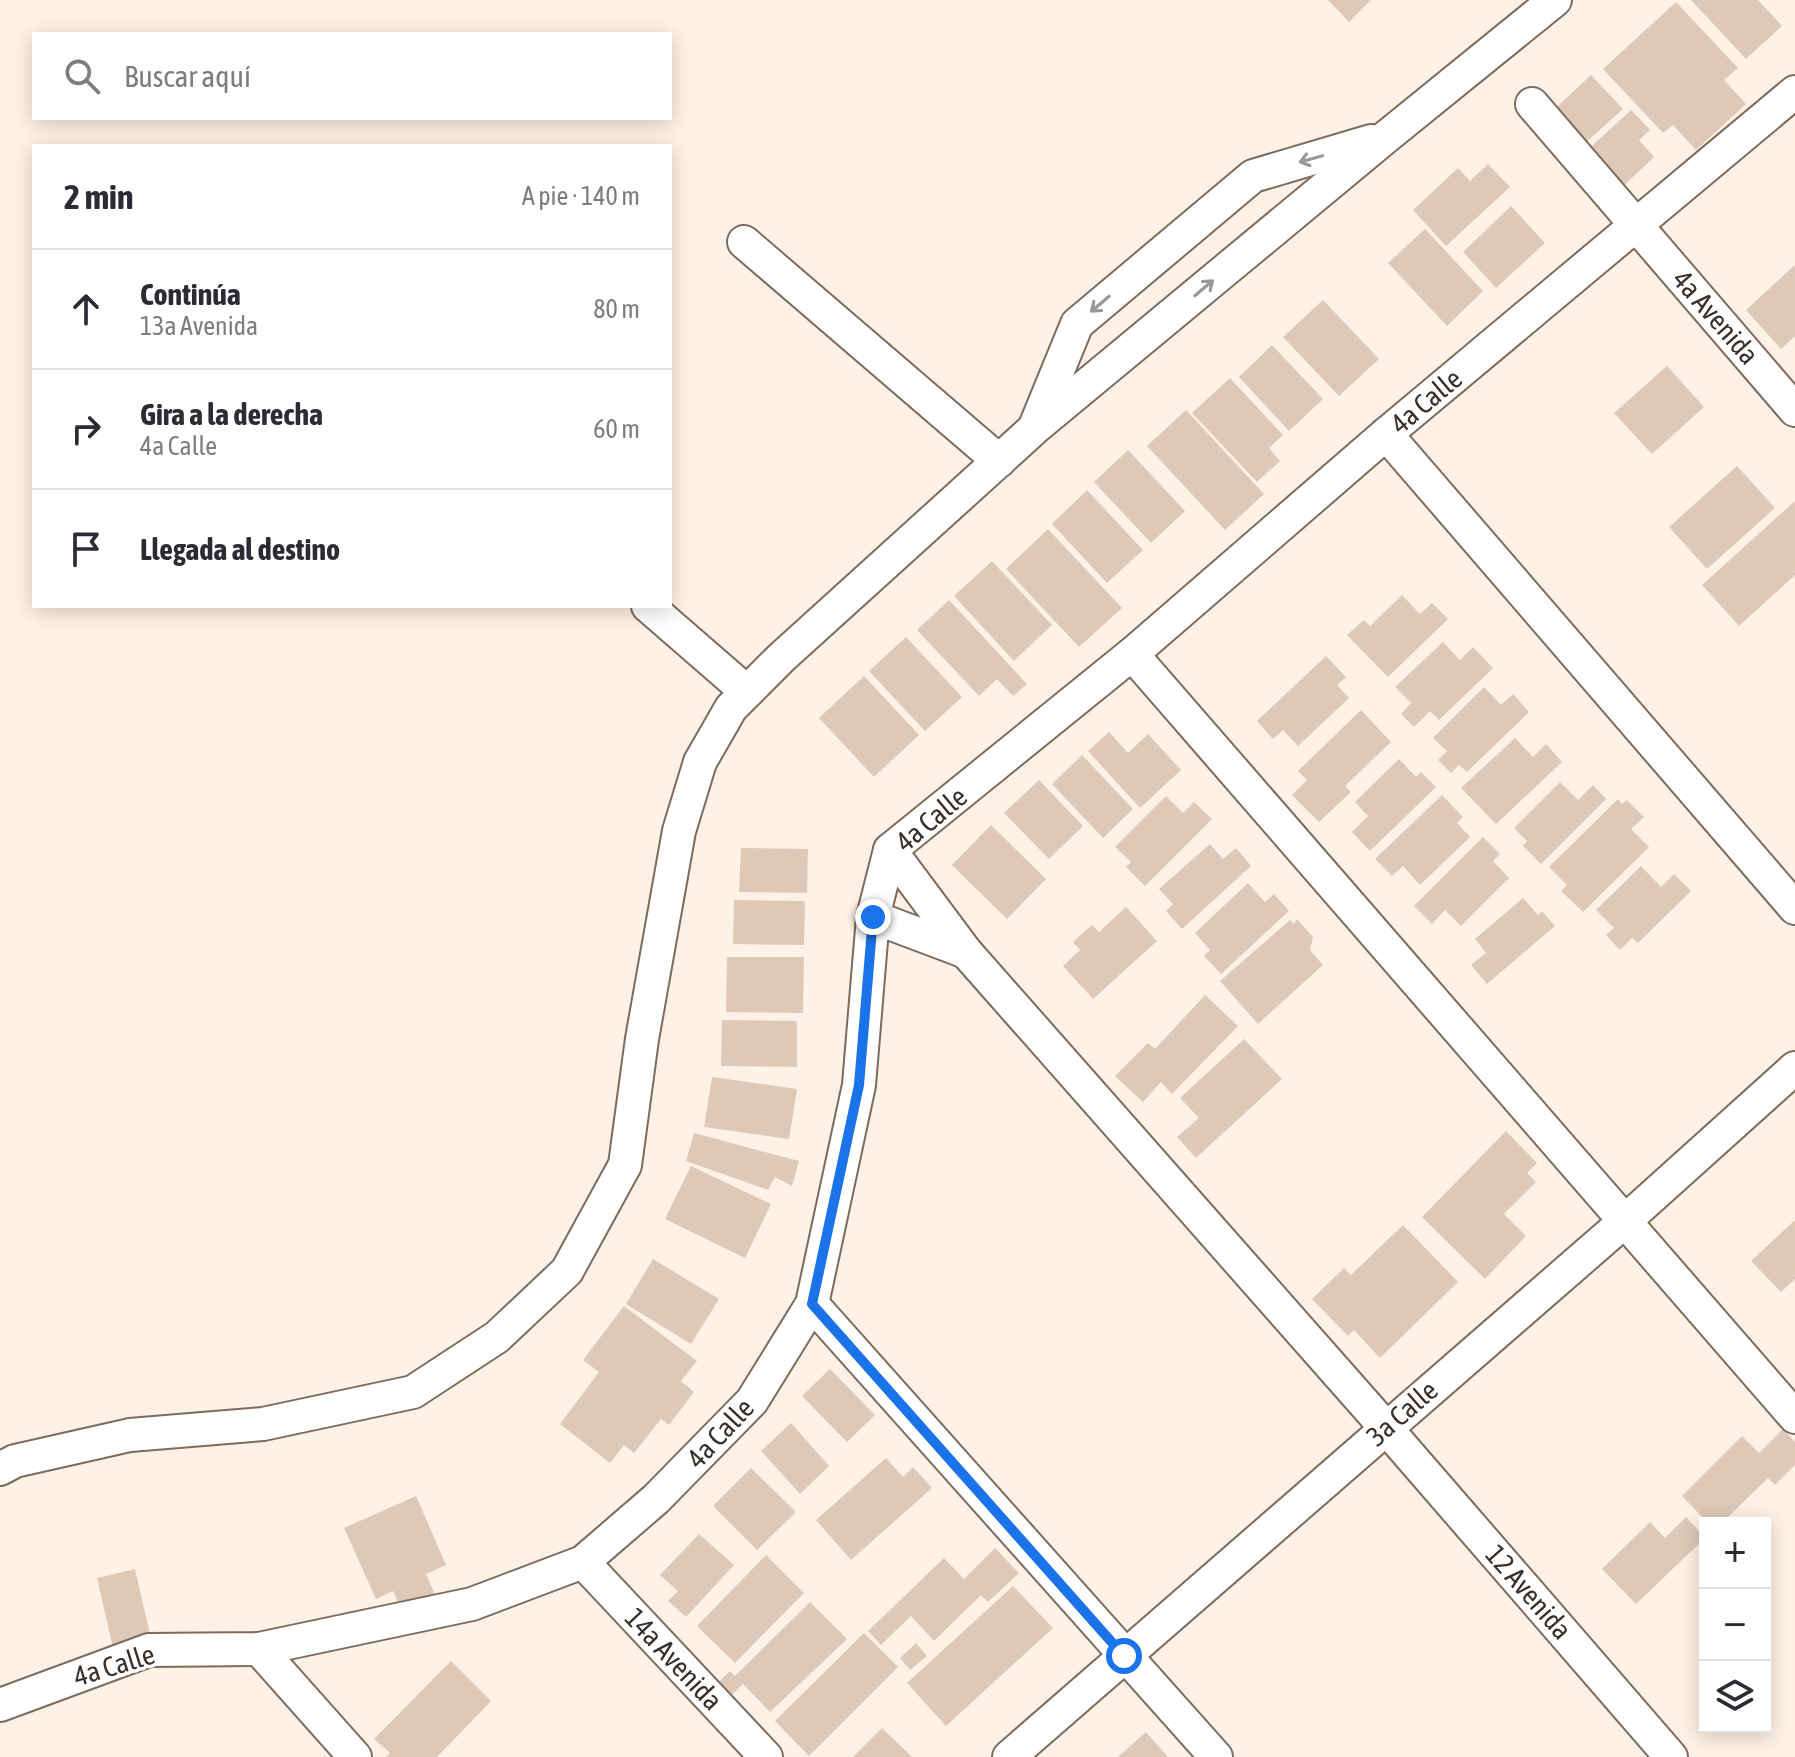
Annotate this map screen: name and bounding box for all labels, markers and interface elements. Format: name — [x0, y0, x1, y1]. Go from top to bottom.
search box — [32, 32, 672, 120]
icon: search — [60, 54, 104, 98]
text: Buscar aquí — [124, 59, 251, 93]
one-way arrow — [1298, 152, 1324, 167]
text: 2 min — [64, 177, 133, 216]
text: A pie · 140 m — [522, 181, 640, 211]
street label: 4a Avenida — [1667, 263, 1765, 371]
text: Continúa — [140, 277, 241, 311]
one-way arrow — [1193, 279, 1213, 297]
icon: ahead — [64, 287, 108, 331]
text: 80 m — [593, 294, 640, 324]
one-way arrow — [1090, 295, 1111, 313]
text: 13a Avenida — [140, 311, 258, 341]
street label: 4a Calle — [1384, 362, 1468, 440]
text: Gira a la derecha — [140, 397, 323, 431]
icon: right — [64, 407, 108, 451]
text: 60 m — [593, 414, 640, 444]
text: 4a Calle — [140, 431, 217, 461]
icon: arrive — [64, 527, 108, 571]
text: Llegada al destino — [140, 532, 340, 566]
street label: 4a Calle — [889, 780, 973, 858]
route end — [855, 899, 891, 935]
street label: 3a Calle — [1360, 1374, 1444, 1452]
street label: 4a Calle — [680, 1392, 760, 1474]
map controls — [1699, 1517, 1771, 1733]
button: + — [1699, 1517, 1771, 1589]
street label: 12 Avenida — [1479, 1538, 1579, 1646]
button: − — [1699, 1589, 1771, 1661]
street label: 14a Avenida — [619, 1602, 729, 1716]
street label: 4a Calle — [70, 1638, 158, 1692]
route start — [1106, 1638, 1142, 1674]
button: layers — [1699, 1661, 1771, 1733]

